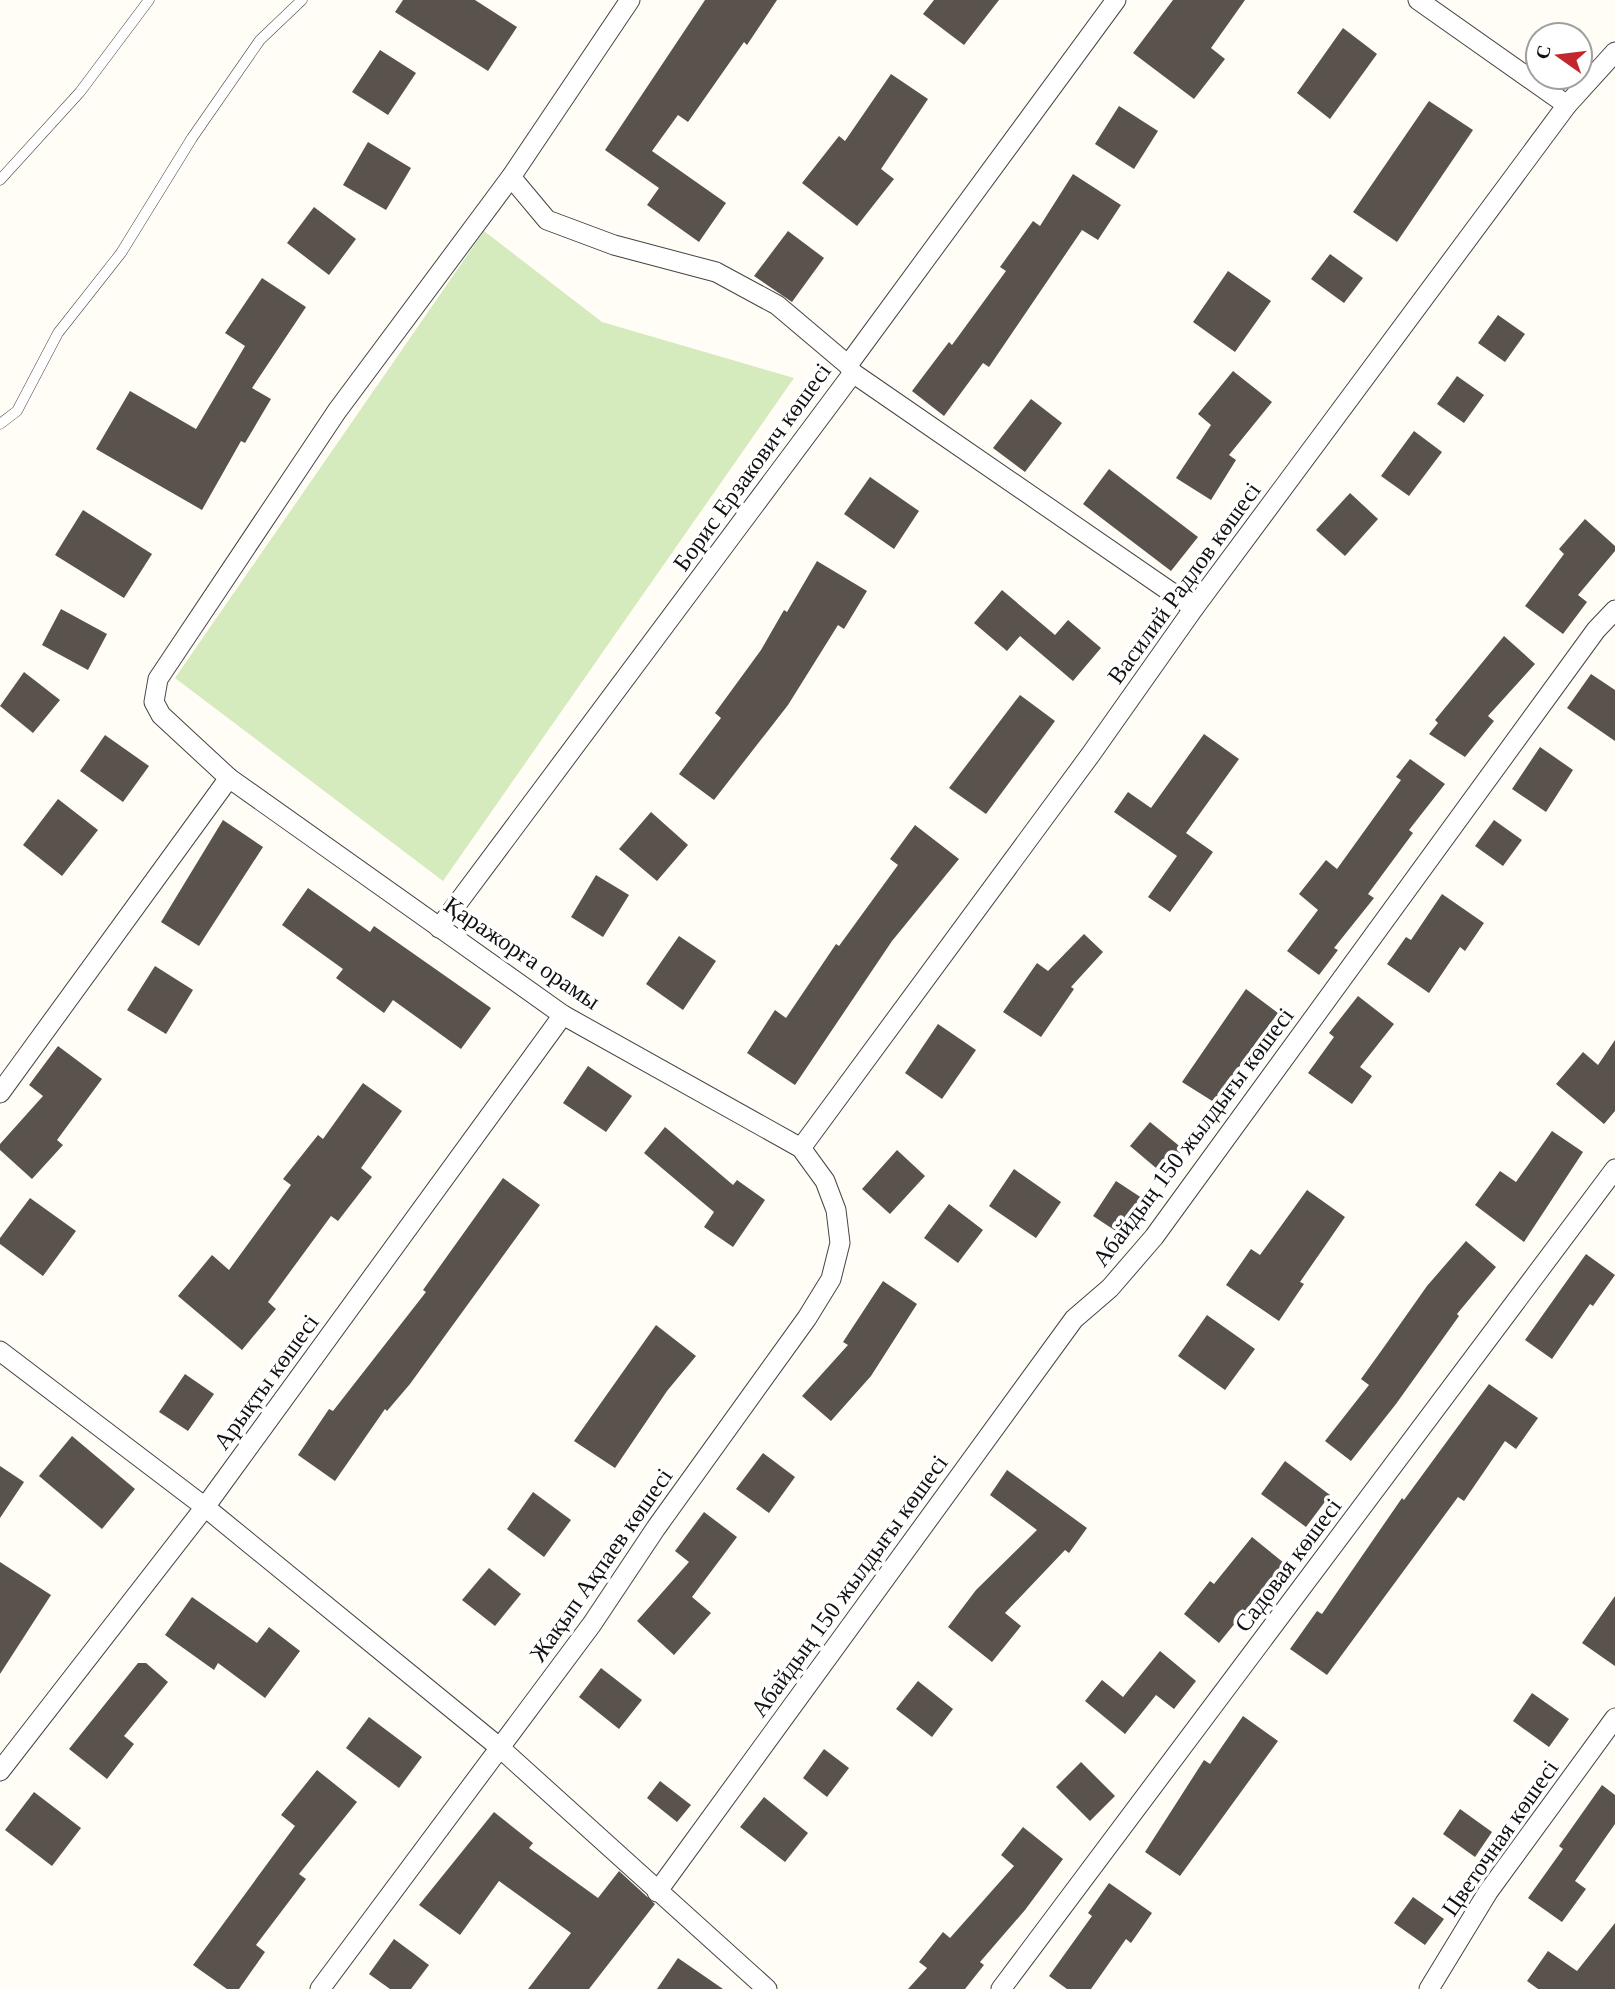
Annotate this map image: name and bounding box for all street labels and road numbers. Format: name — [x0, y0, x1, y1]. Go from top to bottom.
street label: Борис Ерзакович көшесі — [668, 358, 836, 576]
street label: Василий Радлов көшесі — [1102, 477, 1266, 689]
street label: Қаражорға орамы — [439, 891, 605, 1015]
street label: Абайдың 150 жылдығы көшесі — [1087, 1002, 1299, 1271]
street label: Арықты көшесі — [208, 1309, 324, 1455]
street label: Абайдың 150 жылдығы көшесі — [745, 1450, 953, 1722]
street label: Жақып Ақпаев көшесі — [525, 1463, 678, 1666]
street label: Садовая көшесі — [1229, 1493, 1347, 1637]
street label: Цветочная көшесі — [1437, 1755, 1564, 1921]

